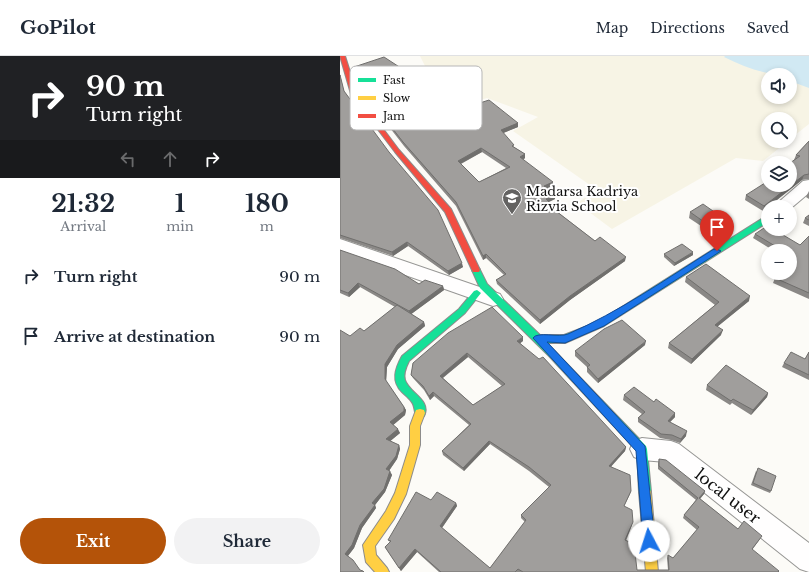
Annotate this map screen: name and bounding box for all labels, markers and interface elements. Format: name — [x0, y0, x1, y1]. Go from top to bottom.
text: GoPilot — [20, 16, 96, 39]
text: Map — [596, 19, 628, 37]
text: Directions — [650, 19, 725, 37]
text: Saved — [747, 19, 789, 37]
legend — [350, 66, 482, 130]
map controls — [761, 68, 797, 280]
button: sound — [761, 68, 797, 104]
text: 90 m — [86, 69, 164, 104]
icon: right — [20, 72, 72, 124]
text: Fast — [383, 73, 406, 87]
text: Slow — [383, 91, 411, 105]
text: Turn right — [86, 104, 182, 126]
text: Jam — [381, 109, 405, 123]
button: search — [761, 112, 797, 148]
icon: left — [117, 148, 139, 170]
icon: ahead — [159, 148, 181, 170]
icon: right — [201, 148, 223, 170]
button: layers — [761, 156, 797, 192]
place label: Madarsa Kadriya Rizvia School — [526, 183, 639, 215]
school or university icon: Madarsa Kadriya Rizvia School — [501, 187, 523, 215]
text: 21:32 — [51, 189, 115, 218]
text: 1 — [175, 189, 185, 218]
text: 180 — [245, 189, 289, 218]
button: + — [761, 200, 797, 236]
pin — [700, 210, 734, 251]
icon: arrive — [706, 216, 728, 238]
text: Arrival — [60, 218, 106, 235]
text: min — [166, 218, 194, 235]
text: m — [260, 218, 274, 235]
button: − — [761, 244, 797, 280]
icon: right — [20, 265, 42, 287]
text: Turn right — [54, 267, 137, 286]
text: 90 m — [279, 267, 320, 286]
icon: arrive — [20, 325, 42, 347]
text: Arrive at destination — [54, 327, 215, 346]
text: 90 m — [279, 327, 320, 346]
street label: local user — [691, 464, 765, 528]
button: Exit — [20, 518, 166, 564]
button: Share — [174, 518, 320, 564]
position arrow — [628, 520, 670, 562]

